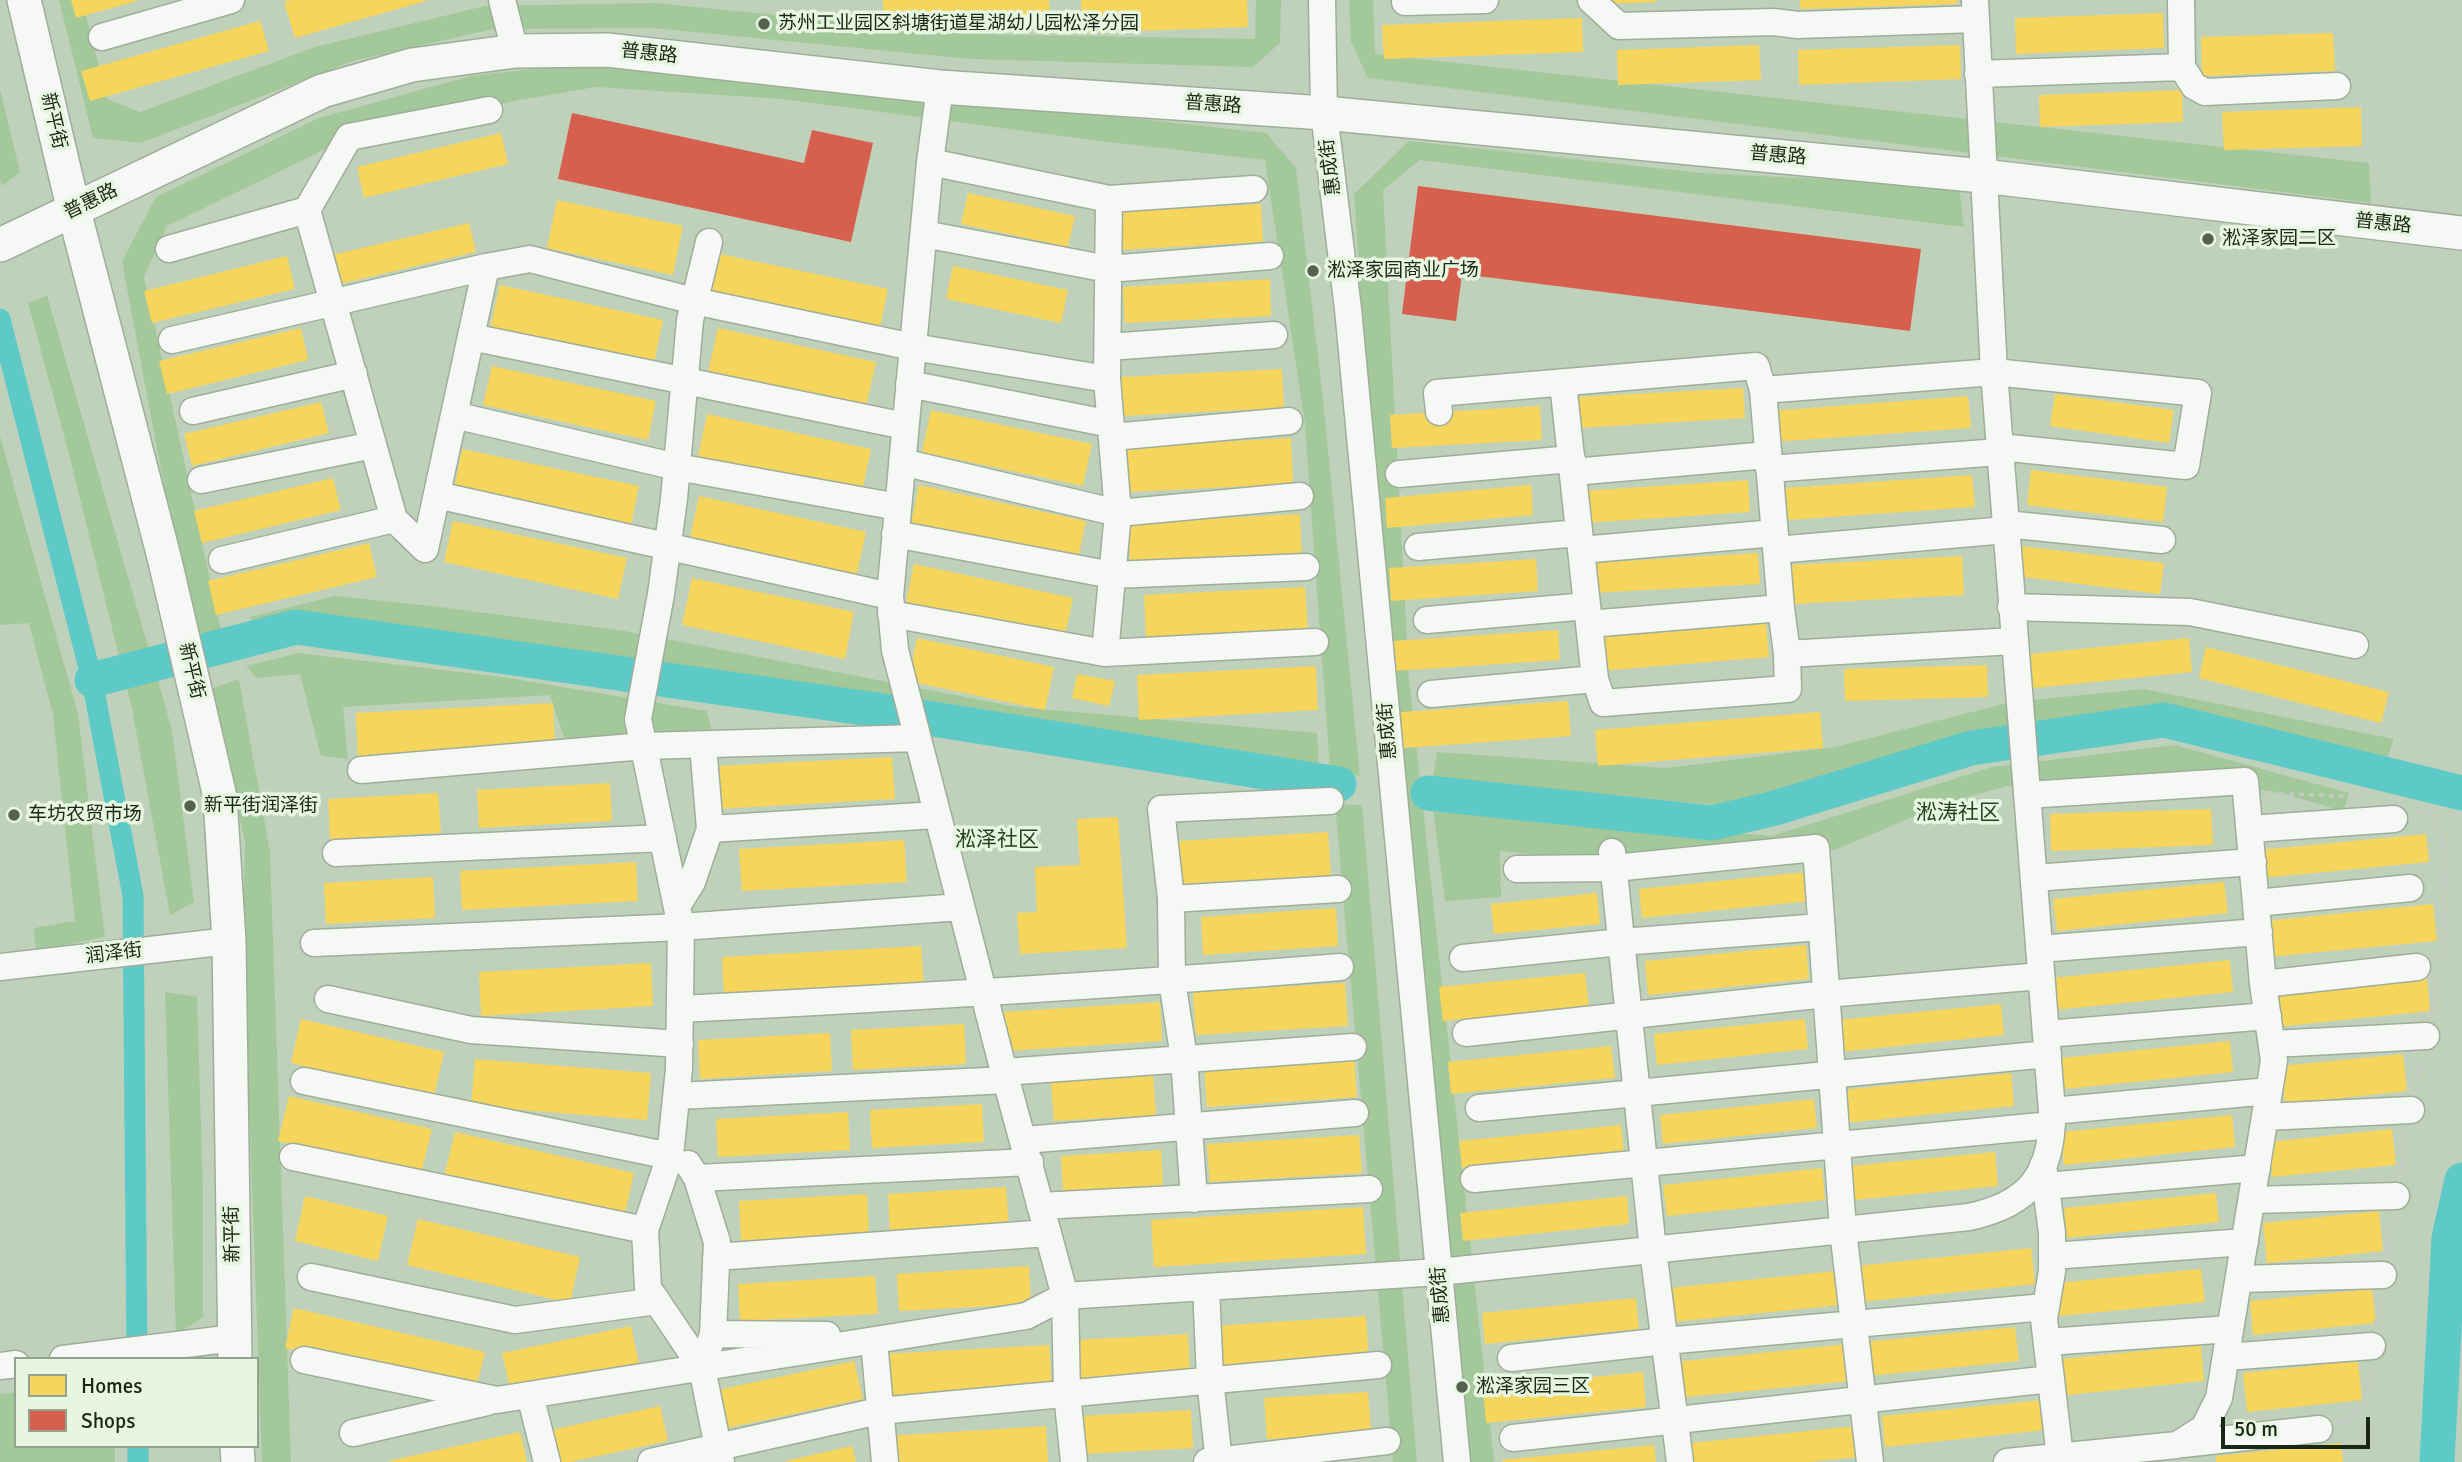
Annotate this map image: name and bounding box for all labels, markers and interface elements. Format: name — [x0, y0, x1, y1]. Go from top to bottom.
place label: 苏州工业园区斜塘街道星湖幼儿园松泽分园 — [778, 13, 1139, 35]
marker: 苏州工业园区斜塘街道星湖幼儿园松泽分园 — [756, 16, 772, 32]
street label: 普惠路 — [619, 40, 679, 68]
street label: 新平街 — [35, 91, 71, 151]
street label: 普惠路 — [1184, 92, 1242, 118]
street label: 惠成街 — [1316, 137, 1346, 197]
street label: 普惠路 — [1749, 142, 1807, 170]
street label: 普惠路 — [60, 179, 122, 225]
street label: 普惠路 — [2353, 210, 2413, 238]
place label: 淞泽家园二区 — [2222, 228, 2336, 250]
marker: 淞泽家园二区 — [2200, 231, 2216, 247]
place label: 淞泽家园商业广场 — [1327, 260, 1479, 282]
marker: 淞泽家园商业广场 — [1305, 263, 1321, 279]
street label: 新平街 — [173, 641, 209, 701]
street label: 惠成街 — [1374, 702, 1402, 760]
place label: 新平街润泽街 — [204, 795, 318, 817]
marker: 新平街润泽街 — [182, 798, 198, 814]
district label: 淞涛社区 — [1916, 800, 2000, 826]
place label: 车坊农贸市场 — [28, 804, 142, 826]
marker: 车坊农贸市场 — [6, 807, 22, 823]
district label: 淞泽社区 — [955, 827, 1039, 853]
street label: 润泽街 — [84, 939, 144, 969]
street label: 新平街 — [221, 1205, 245, 1263]
street label: 惠成街 — [1427, 1266, 1455, 1324]
legend — [14, 1357, 259, 1448]
text: Homes — [81, 1373, 143, 1399]
place label: 淞泽家园三区 — [1476, 1376, 1590, 1398]
marker: 淞泽家园三区 — [1454, 1379, 1470, 1395]
scale bar — [2224, 1402, 2373, 1446]
text: Shops — [81, 1408, 135, 1434]
text: 50 m — [2234, 1416, 2278, 1442]

